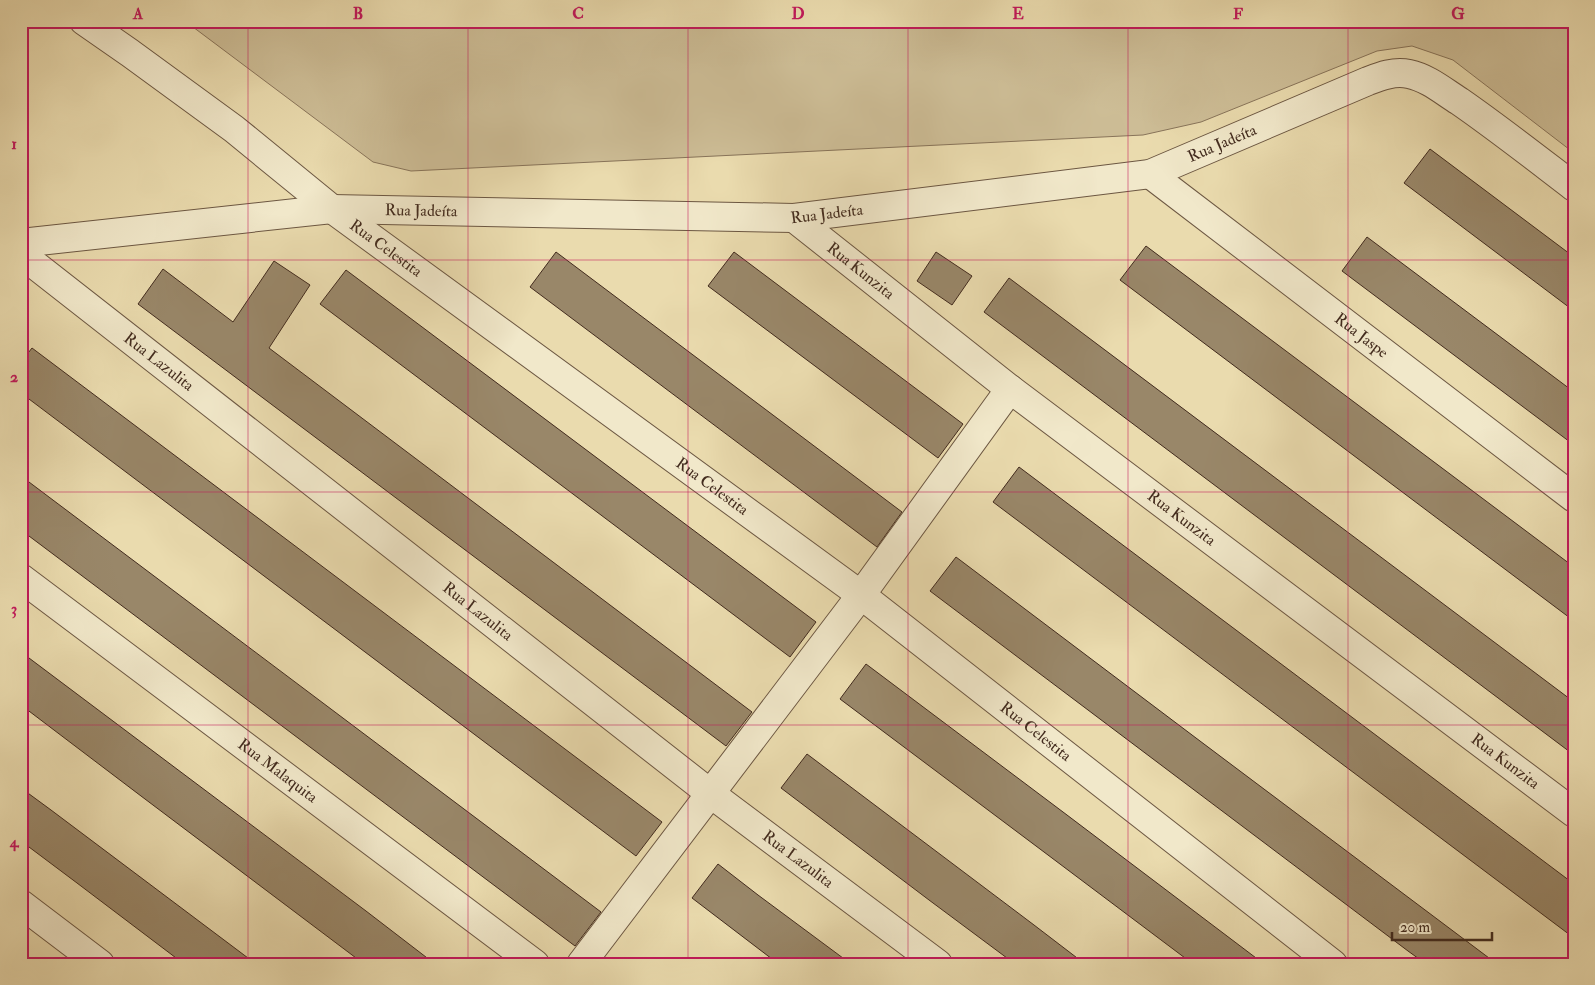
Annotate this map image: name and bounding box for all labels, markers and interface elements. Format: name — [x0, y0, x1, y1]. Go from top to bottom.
text: A — [132, 4, 144, 24]
text: B — [353, 4, 363, 24]
text: C — [572, 4, 584, 24]
text: D — [791, 4, 805, 24]
text: E — [1012, 4, 1024, 24]
text: F — [1233, 4, 1243, 24]
text: G — [1451, 4, 1465, 24]
street label: Rua Jadeíta — [1185, 120, 1260, 167]
text: 1 — [11, 134, 17, 154]
street label: Rua Jadeíta — [385, 200, 458, 222]
street label: Rua Jadeíta — [789, 200, 865, 228]
street label: Rua Celestita — [345, 215, 427, 282]
street label: Rua Kunzita — [823, 238, 899, 304]
street label: Rua Jaspe — [1330, 309, 1393, 363]
street label: Rua Lazulita — [120, 328, 198, 396]
text: 2 — [10, 367, 18, 387]
street label: Rua Celestita — [672, 453, 753, 520]
street label: Rua Kunzita — [1143, 486, 1220, 550]
street label: Rua Lazulita — [439, 578, 517, 645]
text: 3 — [11, 599, 17, 619]
street label: Rua Celestita — [996, 697, 1076, 766]
street label: Rua Kunzita — [1467, 729, 1544, 794]
street label: Rua Malaquita — [234, 734, 322, 807]
street label: Rua Lazulita — [759, 826, 838, 893]
text: 4 — [9, 832, 20, 852]
scale bar — [1392, 910, 1492, 942]
text: 20 m — [1400, 918, 1430, 937]

